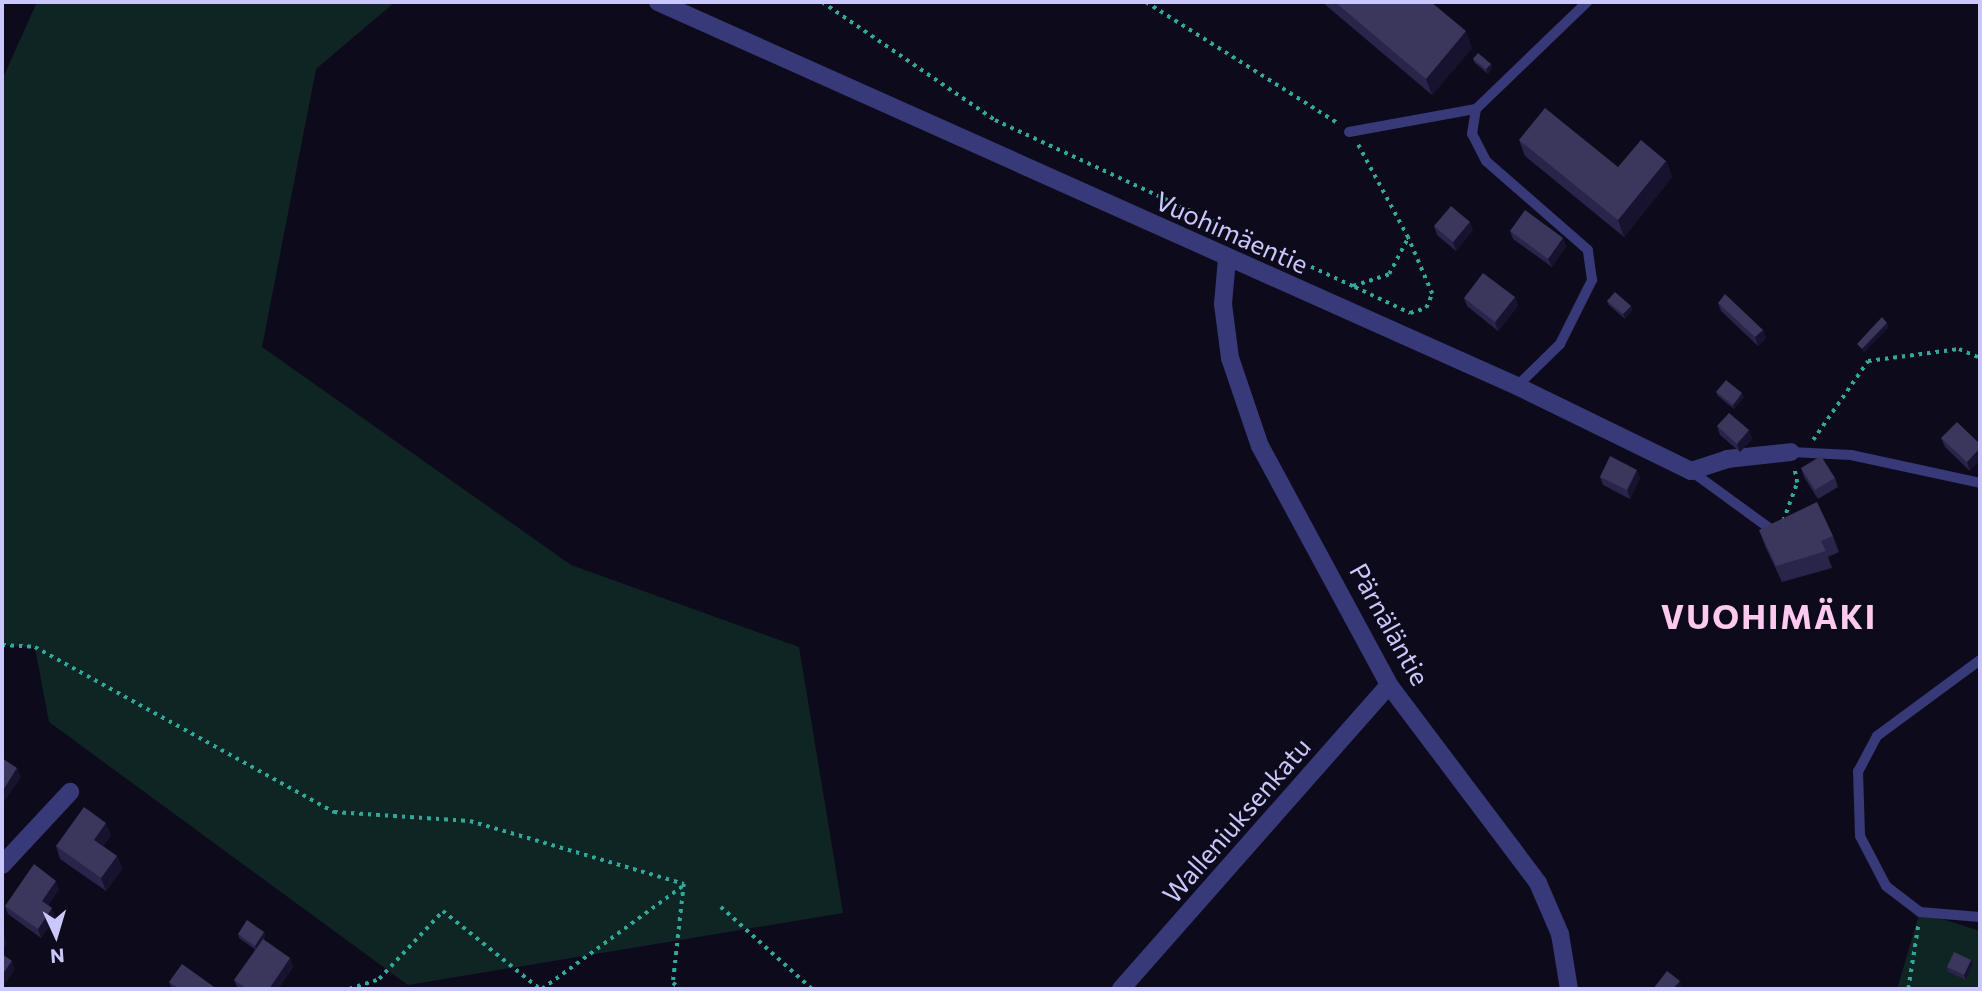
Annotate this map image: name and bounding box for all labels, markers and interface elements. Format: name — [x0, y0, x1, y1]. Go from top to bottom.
street label: Vuohimäentie — [1151, 184, 1313, 280]
street label: Pärnäläntie — [1344, 558, 1436, 690]
district label: VUOHIMÄKI — [1662, 596, 1876, 636]
street label: Walleniuksenkatu — [1156, 731, 1316, 909]
north arrow — [21, 900, 91, 970]
text: N — [50, 944, 65, 968]

